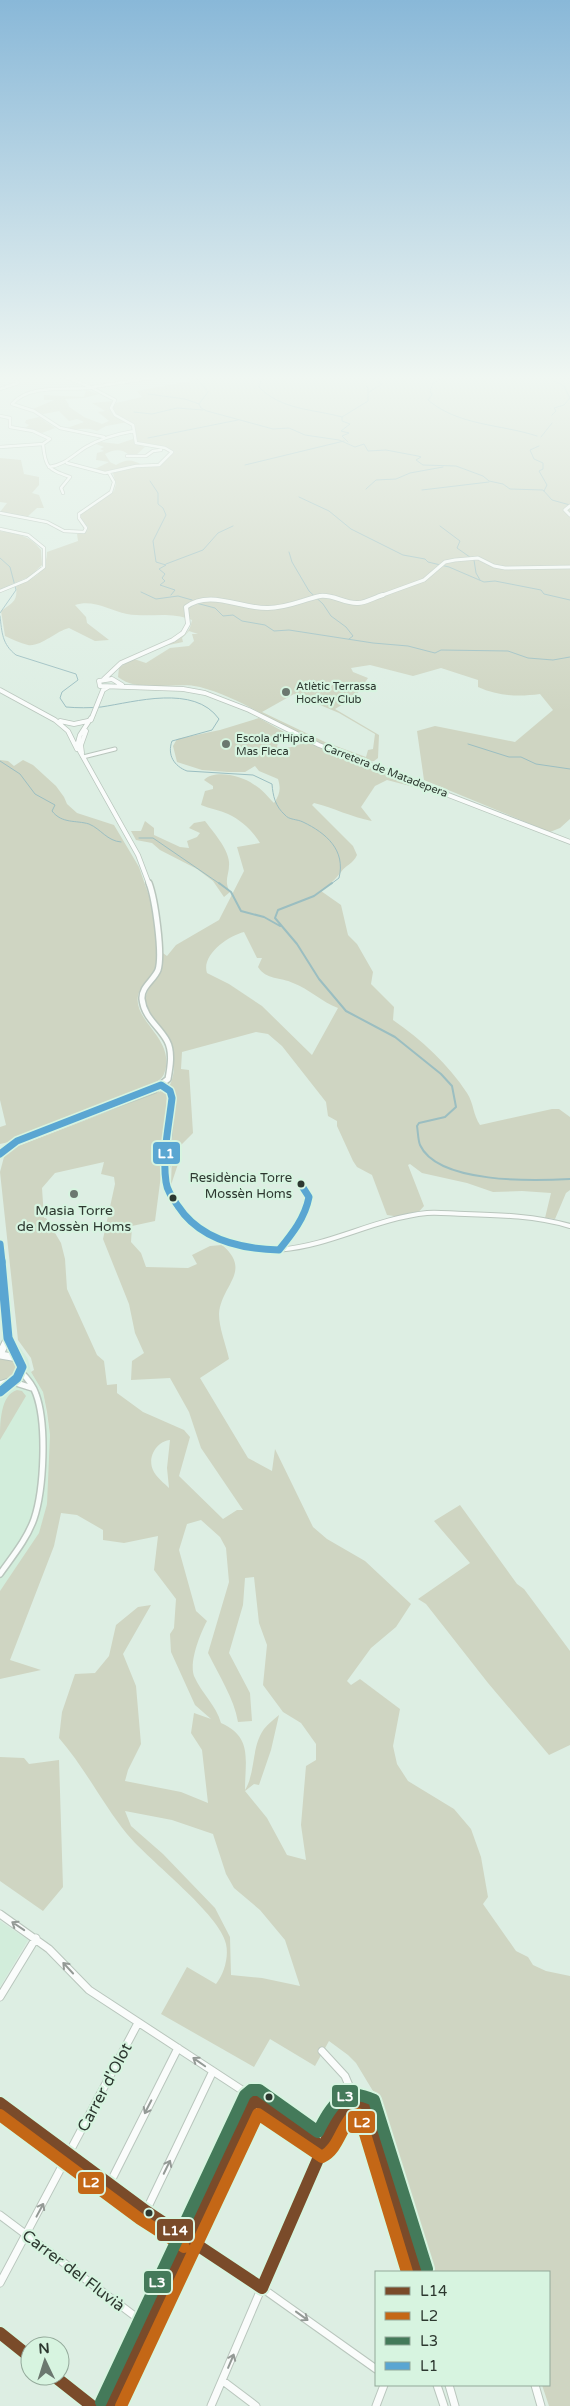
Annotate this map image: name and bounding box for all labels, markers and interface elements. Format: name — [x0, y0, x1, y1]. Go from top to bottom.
place label: Atlètic Terrassa Hockey Club — [296, 680, 376, 706]
marker: Atlètic Terrassa Hockey Club — [280, 686, 292, 698]
place label: Escola d'Hípica Mas Fleca — [236, 732, 315, 758]
marker: Escola d'Hípica Mas Fleca — [220, 738, 232, 750]
street label: Carretera de Matadepera — [322, 741, 450, 800]
line badge: L1 — [152, 1141, 181, 1165]
text: L1 — [158, 1145, 174, 1162]
place label: Residència Torre Mossèn Homs — [189, 1170, 292, 1202]
marker: Residència Torre Mossèn Homs — [296, 1179, 306, 1189]
marker: Masia Torre de Mossèn Homs — [68, 1188, 80, 1200]
unlabelled marker — [168, 1193, 178, 1203]
place label: Masia Torre de Mossèn Homs — [17, 1202, 131, 1235]
one-way arrow — [11, 1921, 25, 1931]
one-way arrow — [62, 1961, 74, 1974]
street label: Carrer d'Olot — [73, 2040, 137, 2135]
one-way arrow — [192, 2057, 206, 2067]
line badge: L3 — [331, 2084, 359, 2108]
text: L3 — [337, 2088, 354, 2105]
unlabelled marker — [264, 2092, 274, 2102]
one-way arrow — [143, 2099, 152, 2114]
line badge: L2 — [347, 2110, 376, 2134]
text: L2 — [354, 2114, 371, 2131]
one-way arrow — [163, 2160, 173, 2175]
line badge: L2 — [77, 2171, 105, 2195]
text: L2 — [83, 2174, 100, 2191]
one-way arrow — [35, 2203, 45, 2217]
unlabelled marker — [144, 2208, 154, 2218]
line badge: L14 — [156, 2218, 194, 2242]
text: L14 — [162, 2222, 188, 2239]
street label: Carrer del Fluvià — [18, 2226, 129, 2316]
line badge: L3 — [143, 2270, 172, 2294]
legend — [375, 2271, 550, 2386]
text: L3 — [149, 2274, 166, 2291]
text: L14 — [420, 2282, 447, 2300]
text: L2 — [420, 2307, 438, 2325]
one-way arrow — [295, 2311, 309, 2321]
text: L3 — [420, 2332, 438, 2350]
north arrow — [20, 2336, 70, 2386]
text: N — [38, 2340, 50, 2357]
one-way arrow — [227, 2354, 236, 2370]
text: L1 — [420, 2357, 438, 2375]

